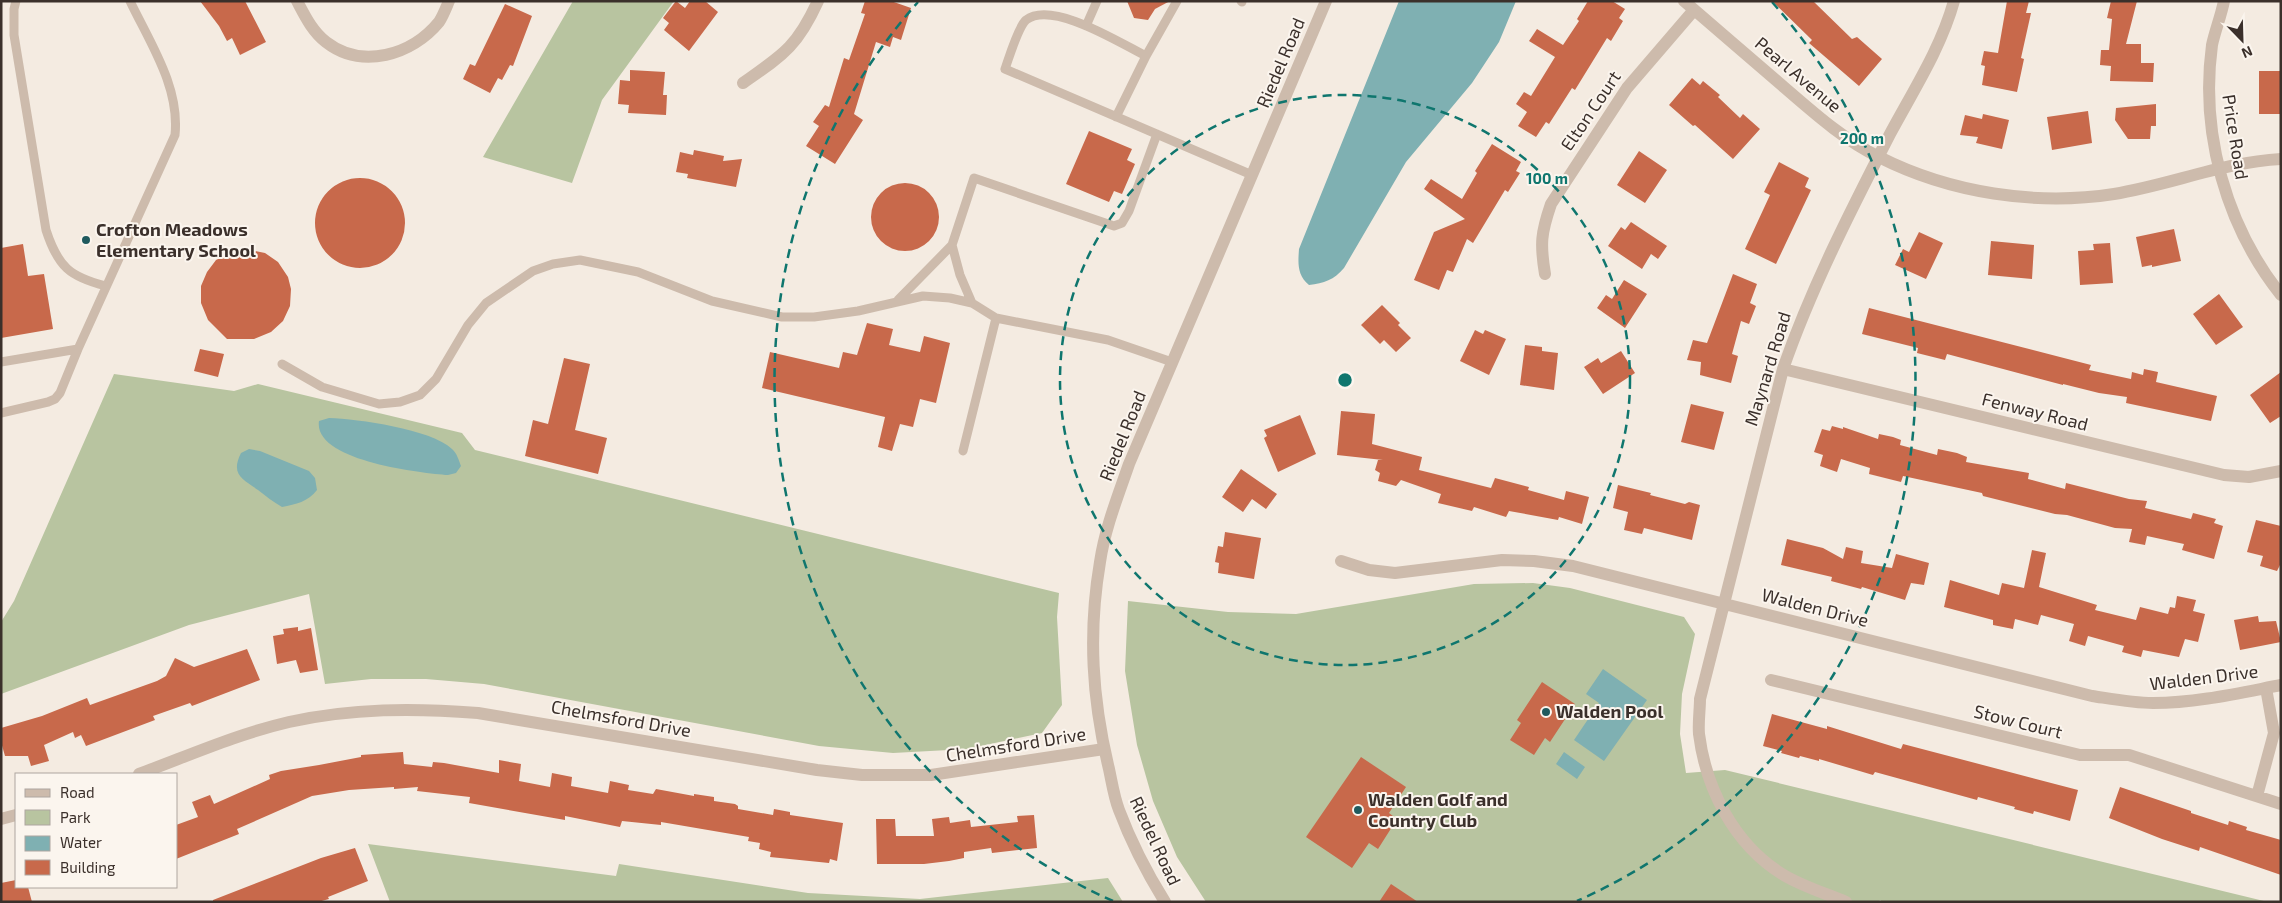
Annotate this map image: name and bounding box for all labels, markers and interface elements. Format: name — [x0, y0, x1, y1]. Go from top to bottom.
street label: Riedel Road — [1251, 14, 1309, 111]
north arrow — [2217, 15, 2267, 65]
street label: Pearl Avenue — [1751, 32, 1846, 117]
text: N — [2239, 43, 2255, 62]
street label: Elton Court — [1555, 66, 1625, 155]
street label: Price Road — [2218, 93, 2254, 181]
text: 200 m — [1840, 129, 1884, 147]
text: 100 m — [1526, 169, 1568, 187]
place label: Crofton Meadows Elementary School — [96, 218, 256, 261]
marker: Crofton Meadows Elementary School — [80, 234, 92, 246]
street label: Maynard Road — [1739, 309, 1795, 429]
centre of rings — [1336, 371, 1354, 389]
street label: Riedel Road — [1094, 387, 1150, 484]
street label: Fenway Road — [1980, 387, 2091, 435]
street label: Walden Drive — [1760, 583, 1871, 631]
street label: Walden Drive — [2148, 659, 2259, 695]
street label: Chelmsford Drive — [550, 695, 693, 741]
street label: Stow Court — [1972, 699, 2065, 743]
place label: Walden Pool — [1556, 700, 1663, 722]
marker: Walden Pool — [1540, 706, 1552, 718]
street label: Chelmsford Drive — [944, 722, 1088, 766]
legend — [15, 773, 178, 888]
text: Road — [60, 783, 95, 801]
place label: Walden Golf and Country Club — [1368, 788, 1508, 831]
street label: Riedel Road — [1126, 793, 1186, 889]
marker: Walden Golf and Country Club — [1352, 804, 1364, 816]
text: Park — [60, 808, 91, 826]
text: Water — [60, 833, 102, 851]
text: Building — [60, 858, 116, 876]

